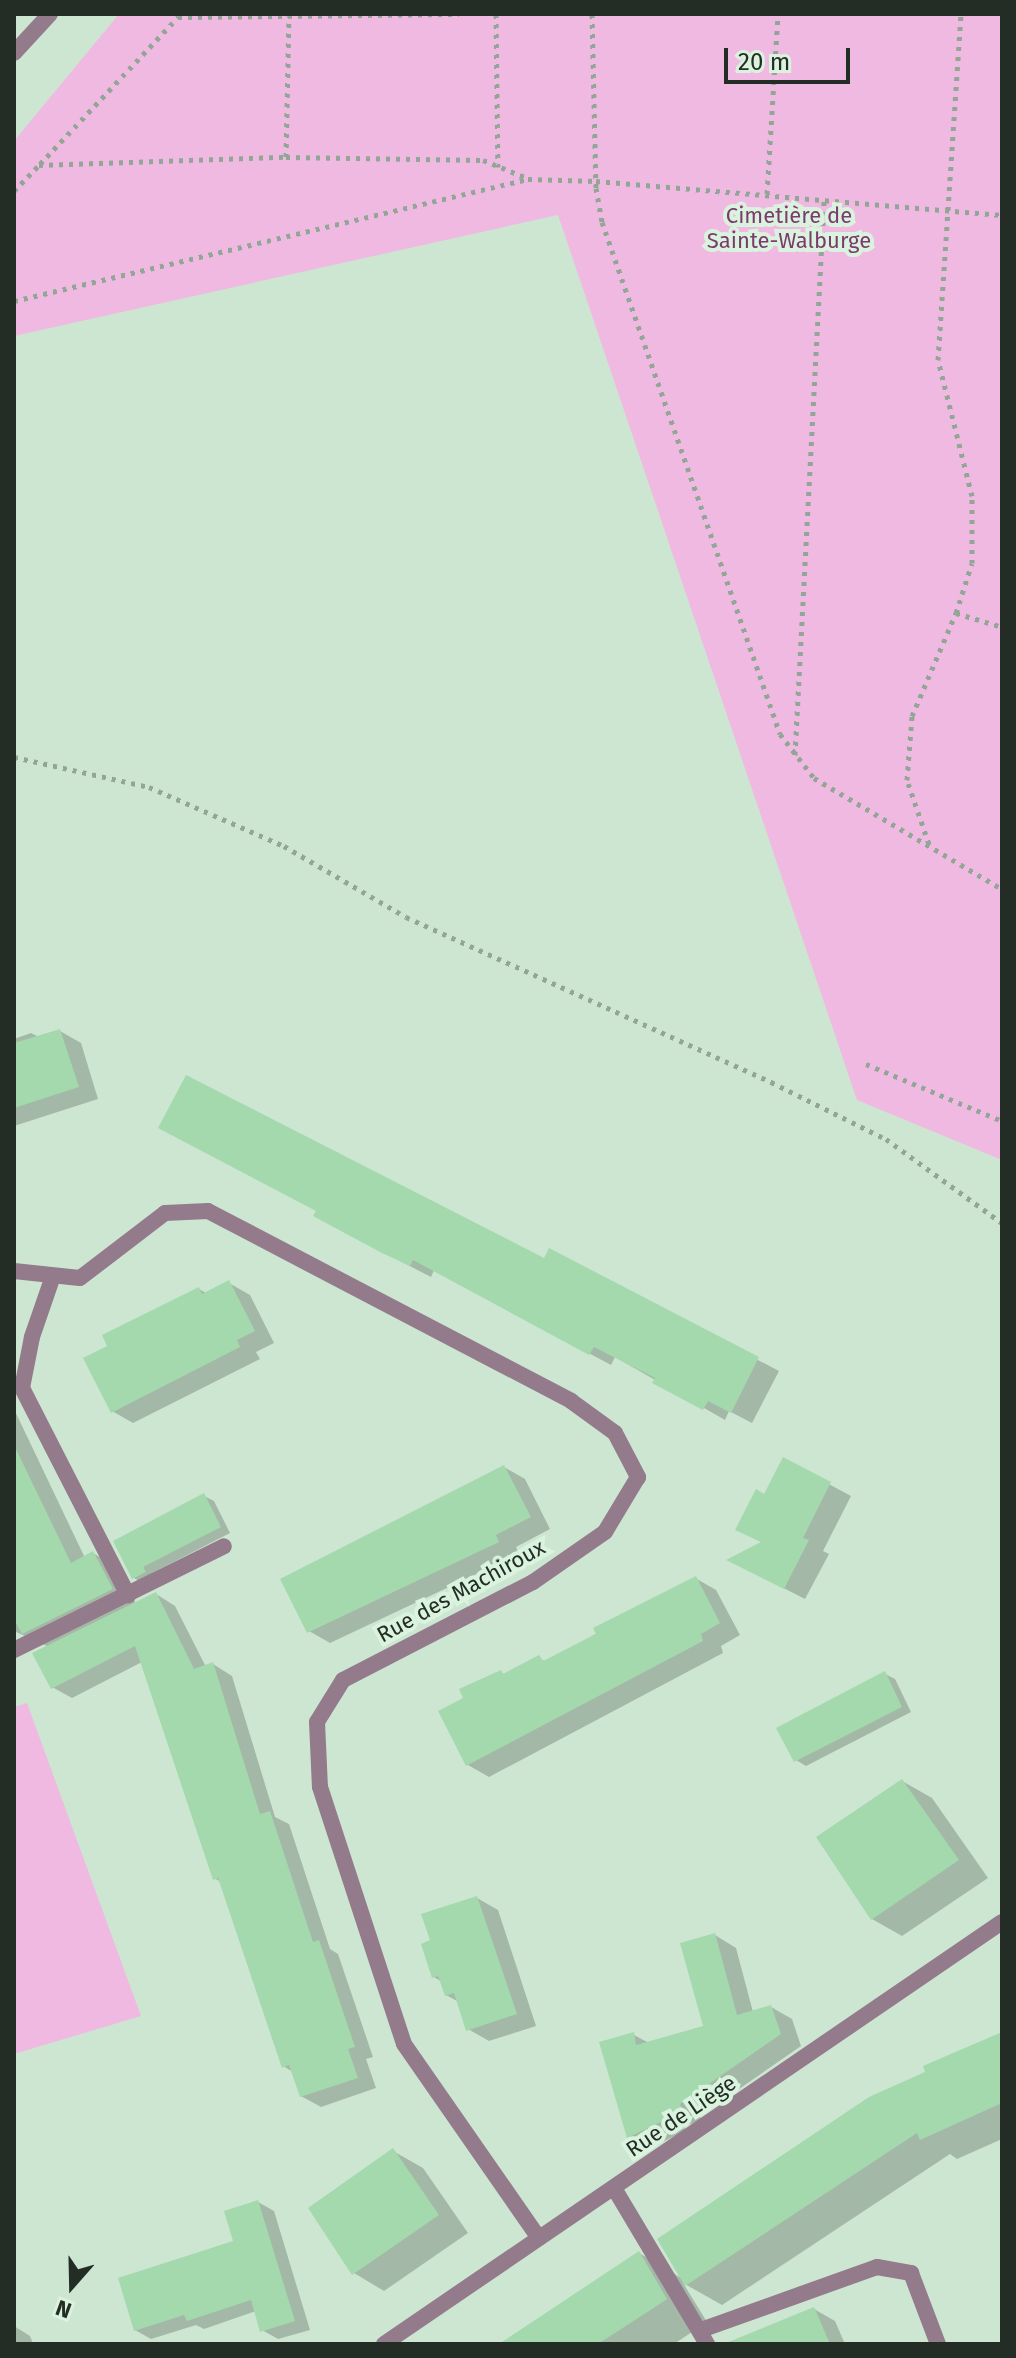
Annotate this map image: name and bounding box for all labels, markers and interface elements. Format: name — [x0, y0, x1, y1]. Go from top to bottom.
scale bar — [728, 32, 854, 82]
text: 20 m — [738, 48, 790, 76]
park label: Cimetière de Sainte-Walburge — [707, 202, 871, 254]
street label: Rue des Machiroux — [372, 1534, 550, 1648]
street label: Rue de Liège — [621, 2070, 741, 2162]
north arrow — [32, 2246, 112, 2326]
text: N — [52, 2294, 75, 2324]

